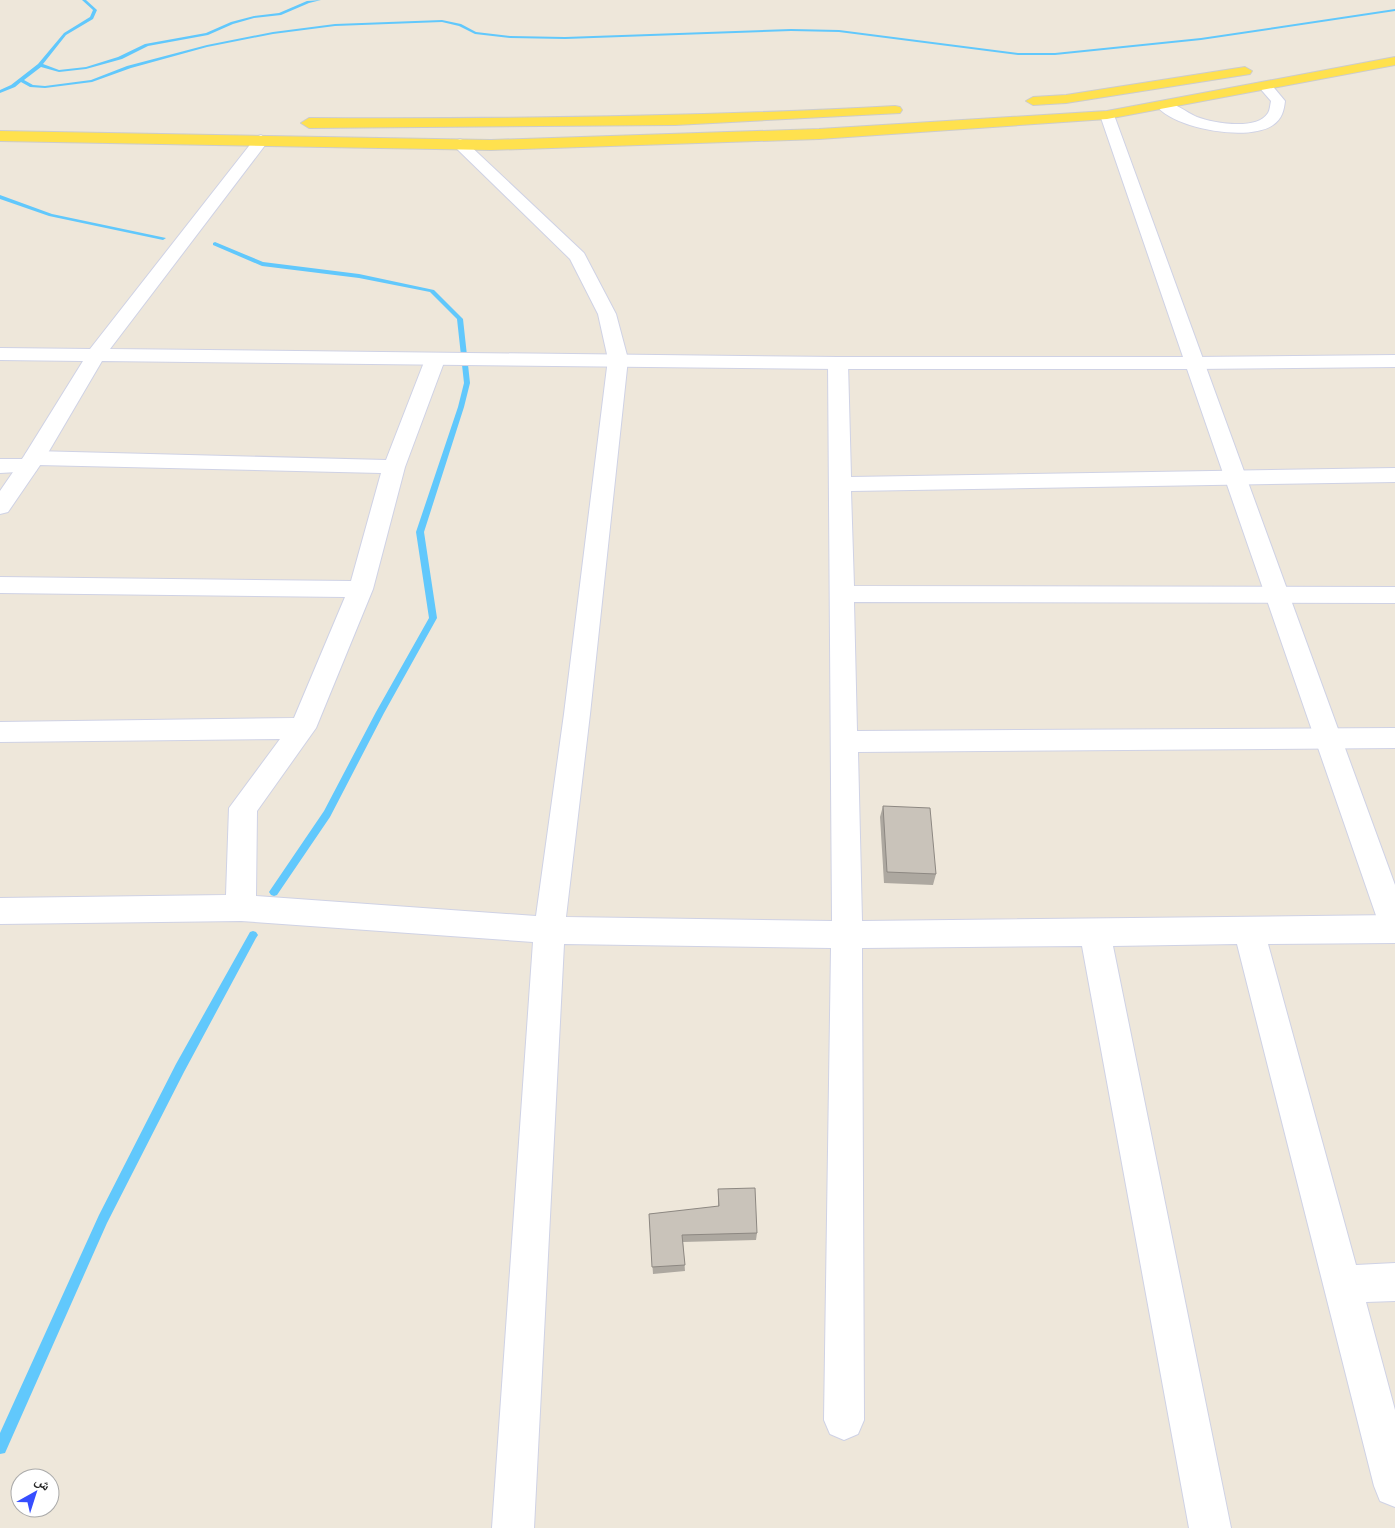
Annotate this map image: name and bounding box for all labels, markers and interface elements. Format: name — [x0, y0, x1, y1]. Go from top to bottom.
north arrow — [10, 1468, 60, 1518]
text: ش — [32, 1472, 54, 1495]

